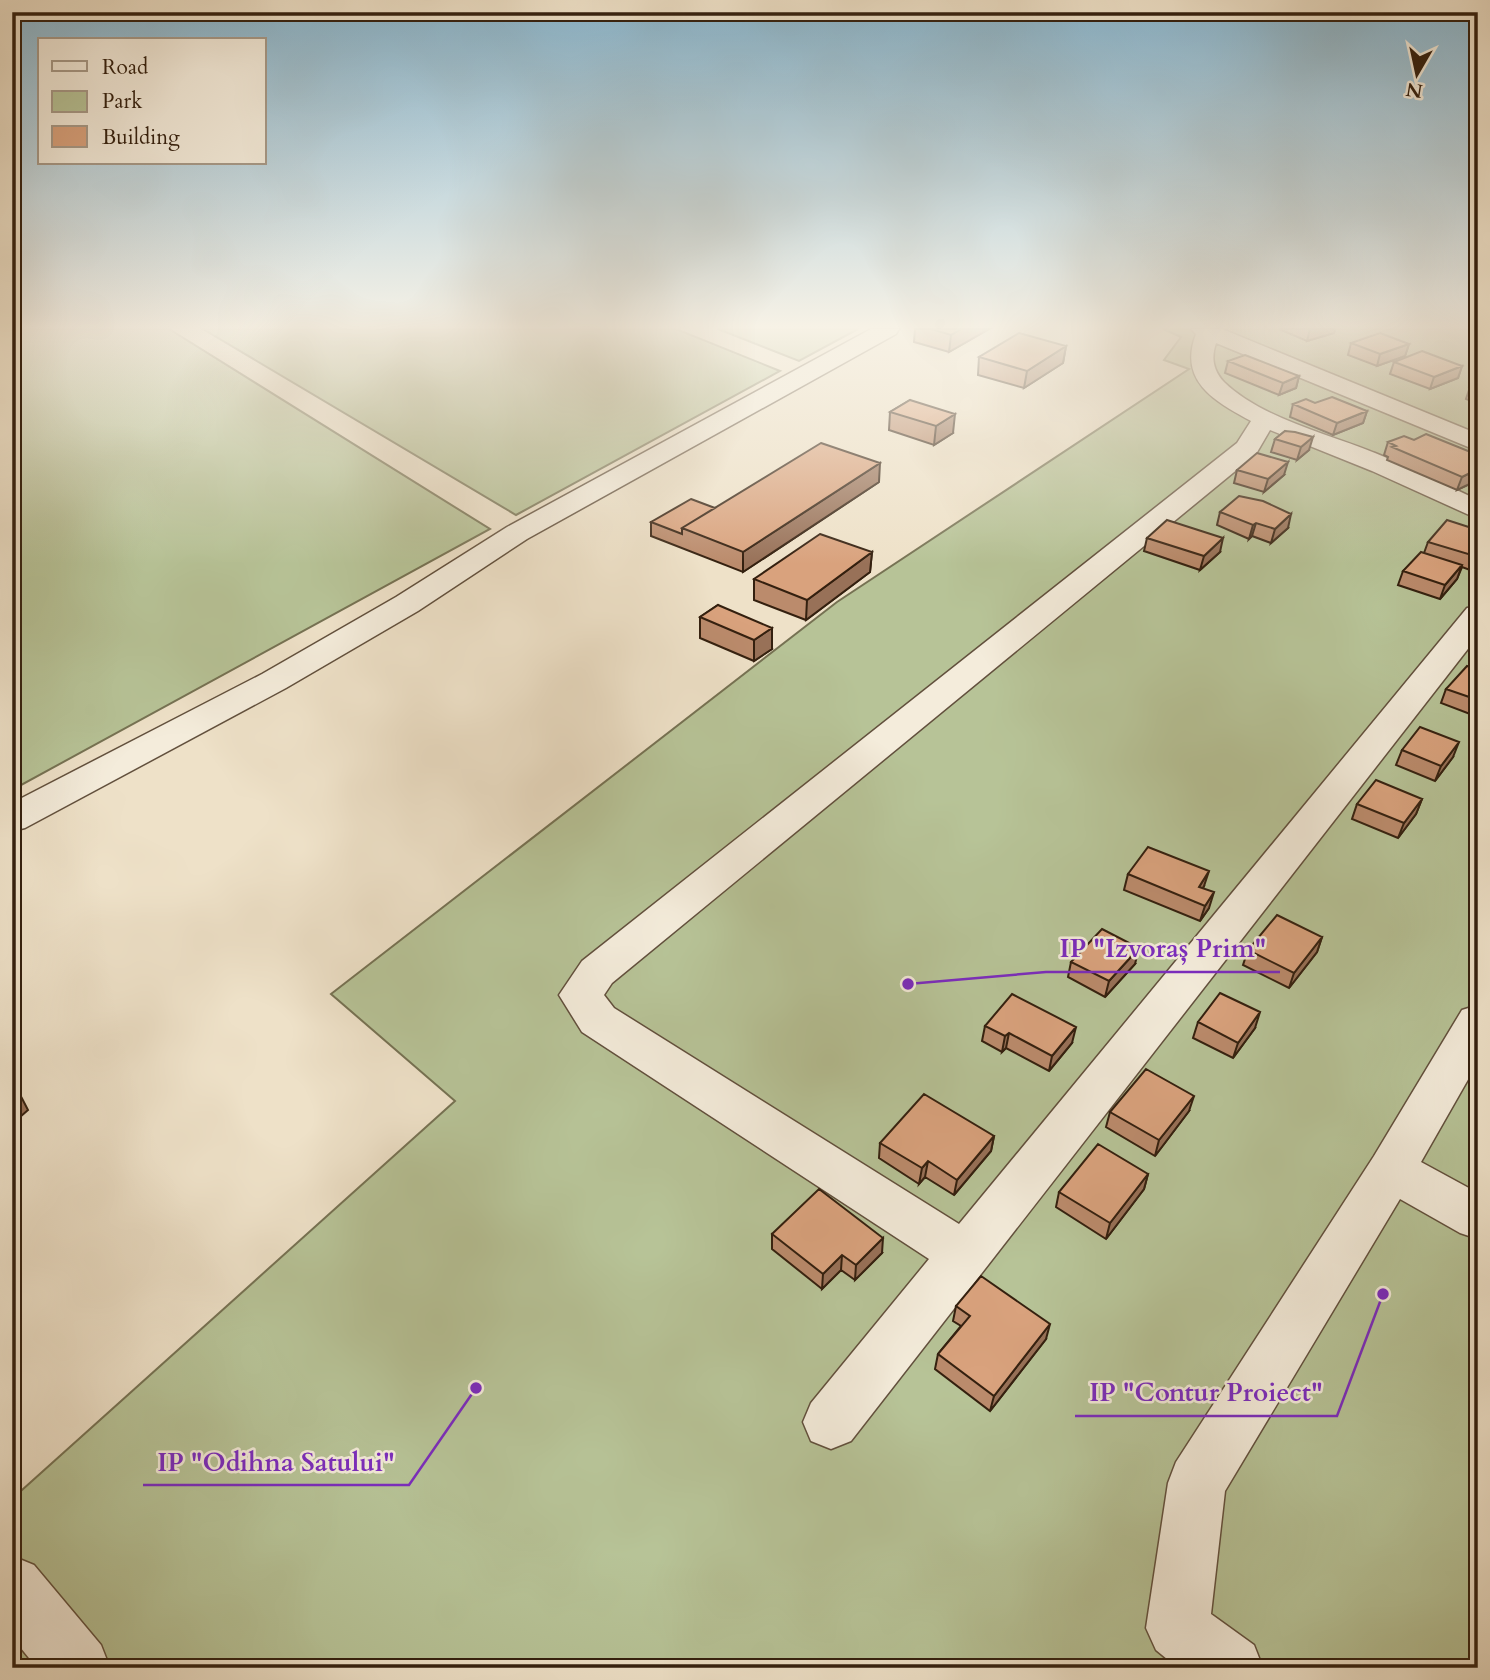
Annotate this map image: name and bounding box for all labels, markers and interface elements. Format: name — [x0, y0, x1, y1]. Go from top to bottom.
legend — [38, 38, 266, 164]
north arrow — [1382, 38, 1452, 108]
text: Road — [102, 53, 148, 82]
text: N — [1404, 76, 1425, 104]
text: Park — [102, 87, 143, 116]
text: Building — [102, 123, 180, 152]
callout: IP "Izvoraș Prim" — [1046, 925, 1280, 972]
text: IP "Izvoraș Prim" — [1060, 931, 1266, 966]
callout: IP "Contur Proiect" — [1075, 1369, 1337, 1416]
text: IP "Contur Proiect" — [1089, 1375, 1323, 1410]
callout: IP "Odihna Satului" — [143, 1438, 409, 1485]
text: IP "Odihna Satului" — [157, 1445, 395, 1480]

